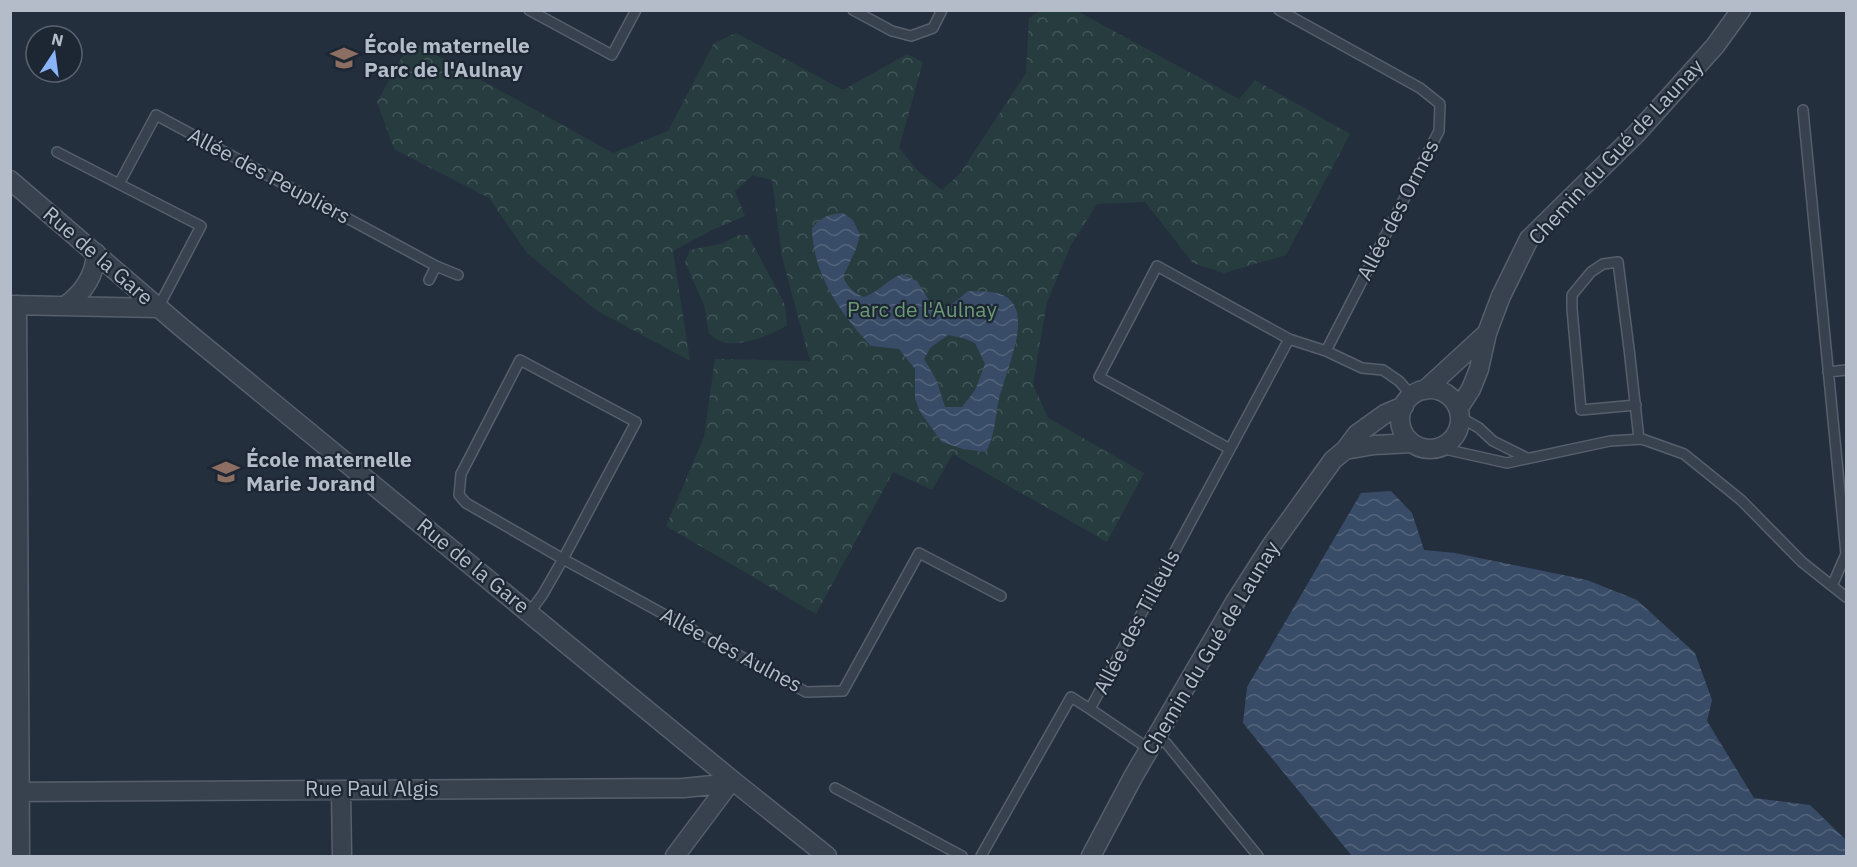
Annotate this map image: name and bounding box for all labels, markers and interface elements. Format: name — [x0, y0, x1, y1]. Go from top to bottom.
north arrow — [24, 24, 84, 84]
text: N — [49, 28, 65, 50]
place label: École maternelle Parc de l'Aulnay — [364, 31, 530, 83]
school or university icon: École maternelle Parc de l'Aulnay — [329, 43, 359, 73]
street label: Chemin du Gué de Launay — [1522, 52, 1709, 250]
street label: Allée des Peupliers — [183, 120, 356, 230]
street label: Allée des Ormes — [1350, 134, 1445, 285]
street label: Rue de la Gare — [38, 200, 160, 311]
park label: Parc de l'Aulnay — [847, 295, 997, 323]
place label: École maternelle Marie Jorand — [246, 445, 412, 497]
school or university icon: École maternelle Marie Jorand — [211, 457, 241, 487]
street label: Rue de la Gare — [411, 511, 536, 619]
street label: Chemin du Gué de Launay — [1135, 535, 1285, 760]
street label: Allée des Tilleuls — [1086, 544, 1186, 699]
street label: Allée des Aulnes — [656, 600, 807, 698]
street label: Rue Paul Algis — [305, 774, 439, 802]

